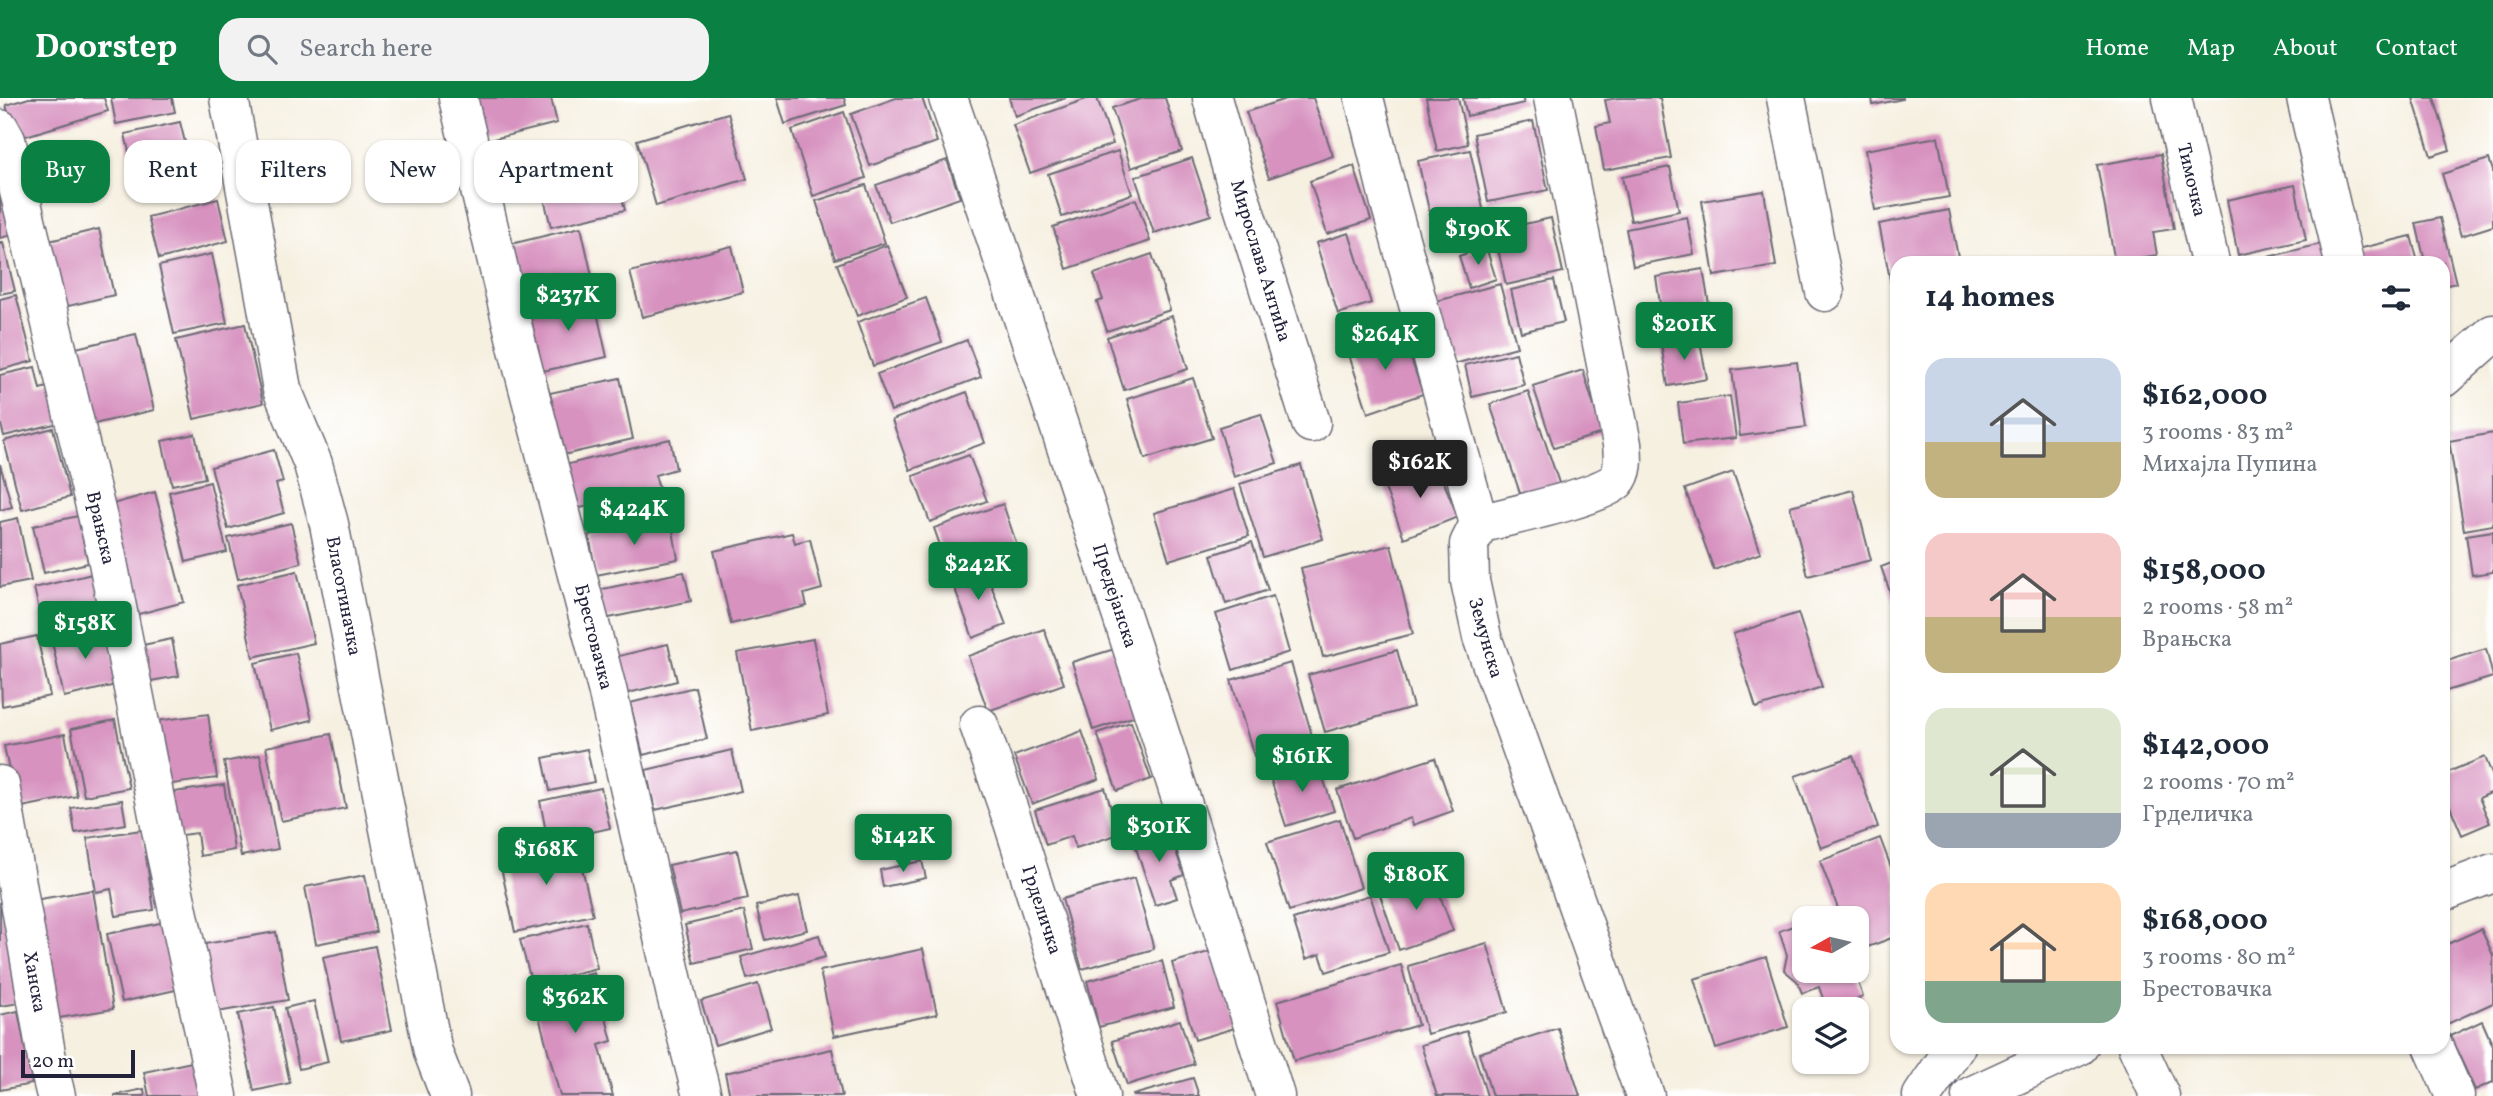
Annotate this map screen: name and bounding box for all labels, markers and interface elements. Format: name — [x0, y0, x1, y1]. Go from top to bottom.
search box — [219, 18, 709, 81]
text: Doorstep — [35, 26, 177, 72]
icon: search — [243, 30, 281, 68]
text: Search here — [299, 31, 433, 67]
text: Home — [2085, 32, 2149, 66]
text: Map — [2187, 32, 2235, 66]
text: About — [2273, 32, 2338, 66]
text: Contact — [2376, 32, 2458, 66]
chip: Buy — [21, 140, 110, 203]
chip: Rent — [124, 140, 222, 203]
chip: Filters — [236, 140, 351, 203]
chip: New — [365, 140, 460, 203]
chip: Apartment — [474, 140, 638, 203]
street label: Тимочка — [2170, 141, 2212, 219]
street label: Мирослава Антића — [1223, 177, 1297, 345]
pin: $190K — [1429, 208, 1527, 267]
text: $190K — [1445, 214, 1511, 246]
pin: $237K — [519, 274, 617, 333]
text: 14 homes — [1925, 277, 2055, 319]
icon: filters — [2377, 279, 2415, 317]
text: $237K — [536, 280, 600, 312]
pin: $201K — [1635, 302, 1733, 362]
text: $201K — [1652, 309, 1716, 341]
pin: $264K — [1336, 313, 1434, 372]
text: $264K — [1351, 319, 1419, 351]
text: $162,000 — [2142, 375, 2268, 417]
icon: home — [1981, 386, 2065, 470]
text: 3 rooms · 83 m² — [2142, 417, 2293, 449]
pin: $162K — [1371, 440, 1469, 500]
text: $162K — [1388, 447, 1452, 479]
text: Михајла Пупина — [2142, 449, 2318, 481]
pin: $424K — [585, 488, 683, 547]
street label: Врањска — [79, 489, 121, 567]
text: $424K — [600, 494, 669, 526]
street label: Власотиначка — [319, 534, 367, 658]
street label: Предејанска — [1085, 541, 1143, 651]
pin: $242K — [929, 542, 1027, 602]
text: $242K — [944, 549, 1012, 581]
text: $158,000 — [2142, 550, 2266, 592]
icon: home — [1981, 561, 2065, 645]
street label: Брестовачка — [567, 581, 619, 693]
text: 2 rooms · 58 m² — [2142, 592, 2293, 624]
street label: Земунска — [1461, 595, 1509, 681]
pin: $158K — [36, 602, 134, 661]
text: $158K — [54, 608, 116, 640]
text: Врањска — [2142, 624, 2232, 656]
text: $142,000 — [2142, 725, 2269, 767]
pin: $161K — [1253, 734, 1351, 794]
icon: home — [1981, 736, 2065, 820]
text: $161K — [1272, 741, 1332, 773]
text: 2 rooms · 70 m² — [2142, 767, 2295, 799]
text: Грделичка — [2142, 799, 2254, 831]
pin: $301K — [1110, 804, 1208, 864]
text: $301K — [1127, 811, 1191, 843]
pin: $142K — [854, 814, 952, 874]
text: $142K — [871, 821, 935, 853]
pin: $168K — [497, 828, 595, 887]
text: $168K — [514, 834, 578, 866]
pin: $180K — [1367, 852, 1465, 912]
text: $180K — [1383, 859, 1449, 891]
street label: Грделичка — [1014, 862, 1068, 958]
text: $168,000 — [2142, 900, 2268, 942]
north arrow — [1792, 906, 1869, 984]
map controls — [1792, 906, 1869, 1074]
icon: home — [1981, 911, 2065, 995]
text: 3 rooms · 80 m² — [2142, 942, 2295, 974]
street label: Ханска — [16, 949, 52, 1015]
text: Брестовачка — [2142, 974, 2273, 1006]
pin: $362K — [526, 976, 624, 1035]
text: $362K — [542, 982, 608, 1014]
button: layers — [1792, 997, 1869, 1074]
scale bar — [21, 1047, 135, 1079]
text: 20 m — [32, 1049, 74, 1075]

